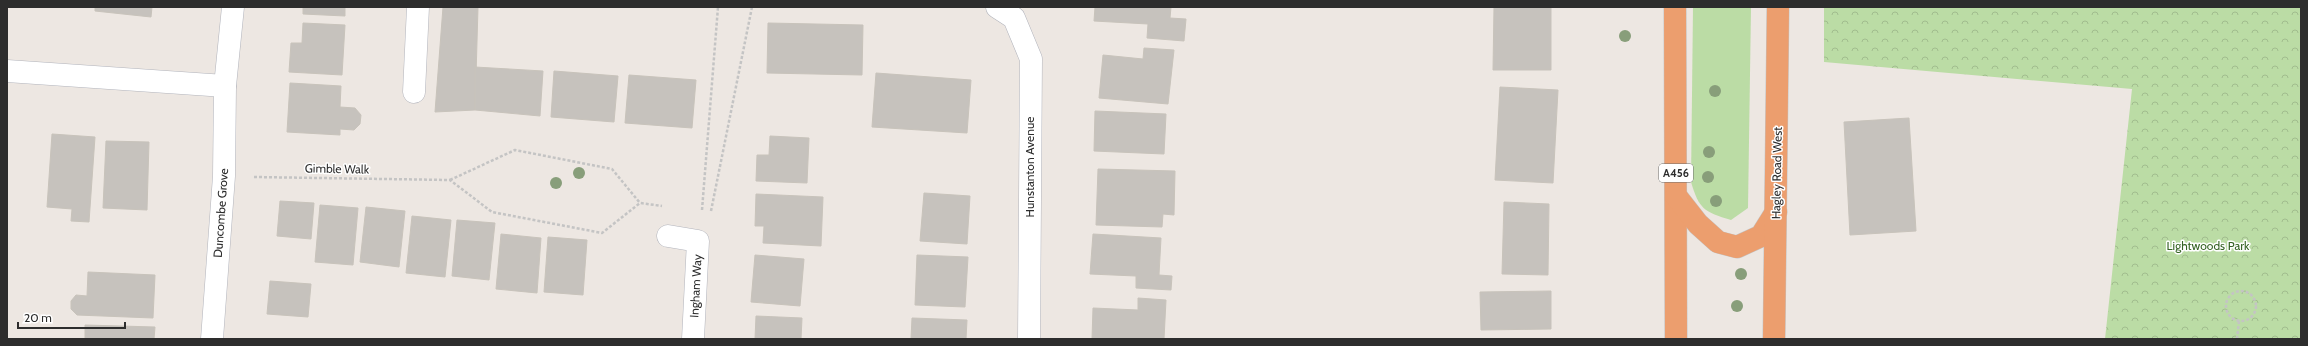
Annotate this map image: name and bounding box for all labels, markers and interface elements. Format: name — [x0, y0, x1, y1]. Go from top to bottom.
street label: Hunstanton Avenue — [1022, 117, 1037, 217]
street label: Hagley Road West — [1768, 127, 1785, 219]
street label: Gimble Walk — [305, 160, 370, 177]
road number: A456 — [1659, 164, 1693, 182]
street label: Duncombe Grove — [210, 168, 231, 258]
park label: Lightwoods Park — [2167, 238, 2250, 253]
street label: Ingham Way — [686, 254, 705, 318]
scale bar — [18, 304, 125, 330]
text: 20 m — [24, 310, 52, 325]

